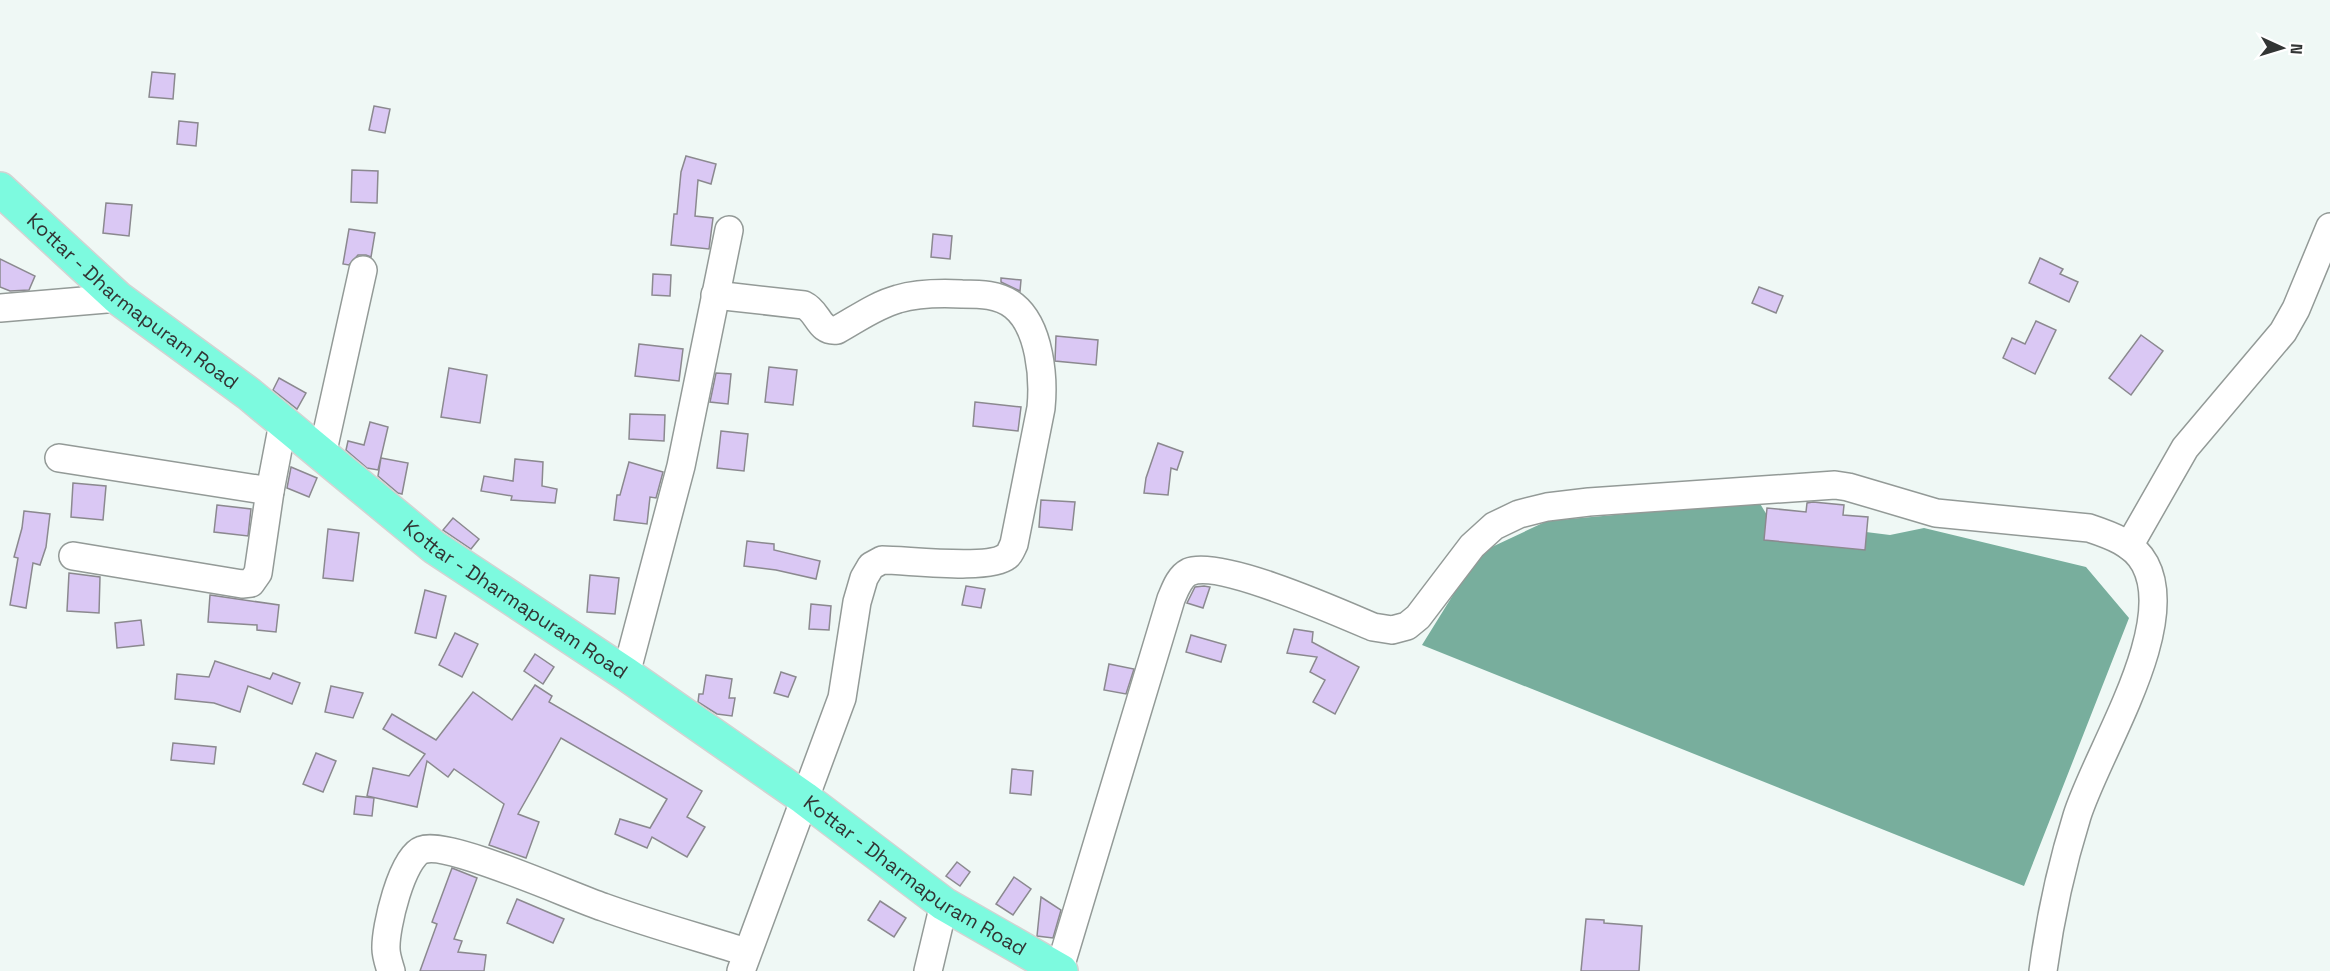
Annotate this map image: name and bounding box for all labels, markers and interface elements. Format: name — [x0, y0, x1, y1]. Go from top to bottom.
north arrow — [2252, 18, 2312, 78]
text: N — [2286, 43, 2307, 55]
street label: Kottar - Dharmapuram Road — [21, 207, 244, 395]
street label: Kottar - Dharmapuram Road — [398, 514, 633, 685]
street label: Kottar - Dharmapuram Road — [798, 789, 1031, 961]

